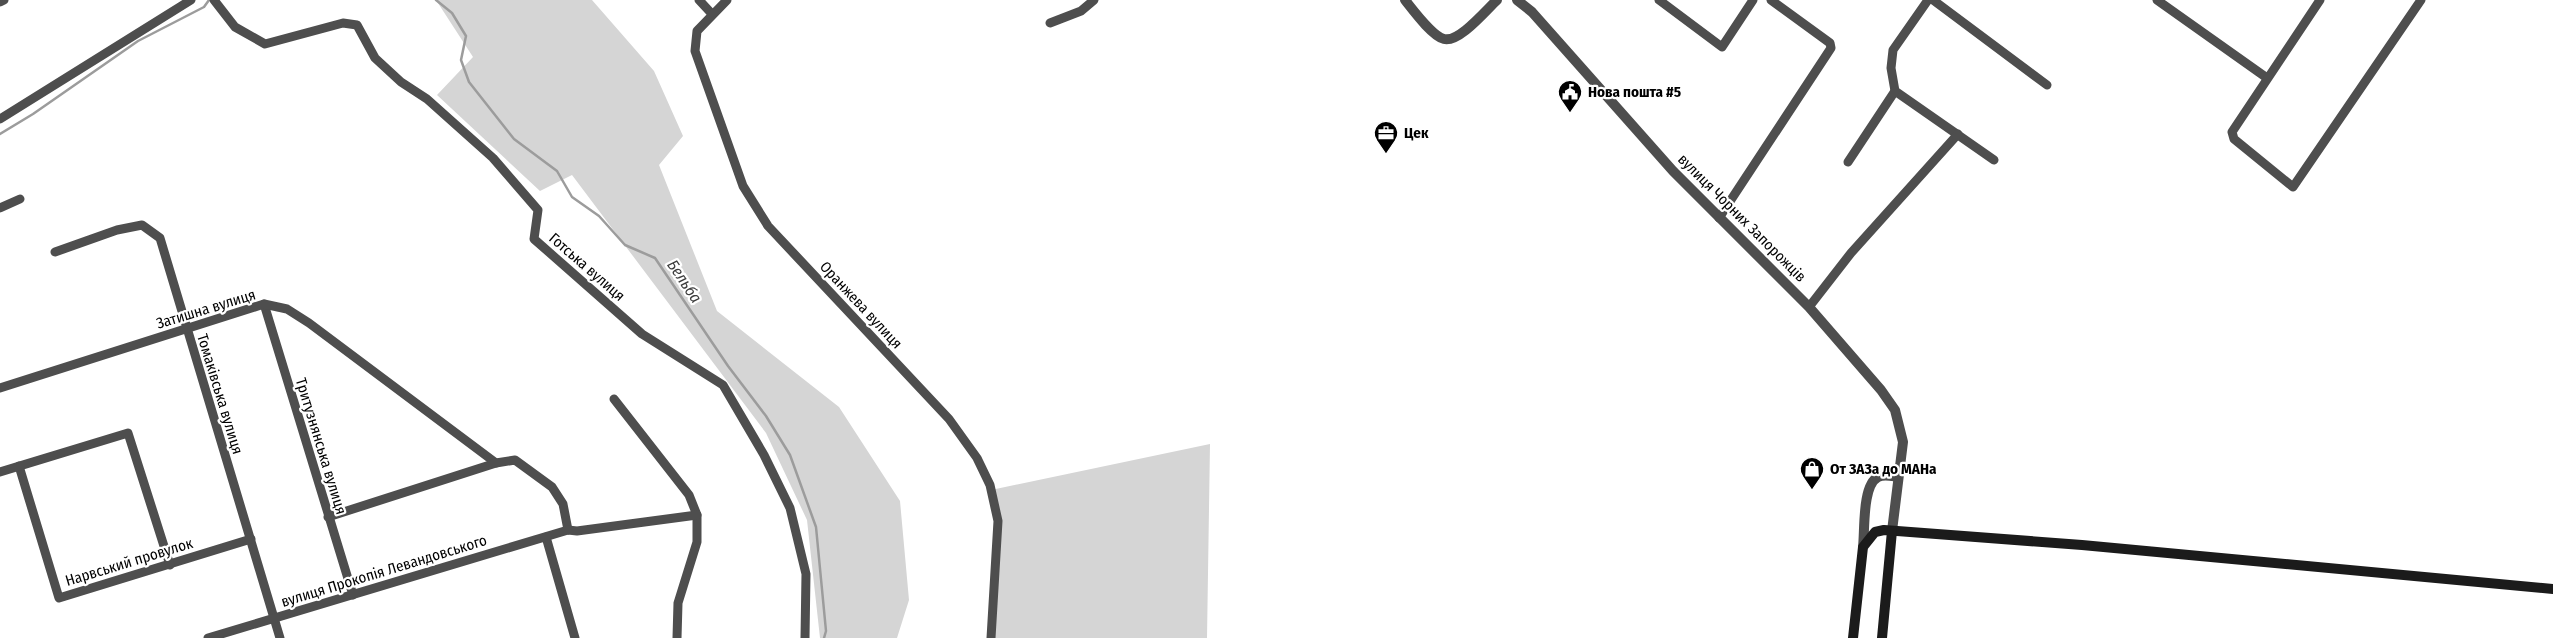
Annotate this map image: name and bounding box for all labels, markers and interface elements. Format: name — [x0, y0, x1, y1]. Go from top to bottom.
public building icon: Нова пошта #5 — [1557, 79, 1583, 113]
place label: Нова пошта #5 — [1588, 83, 1681, 101]
office icon: Цек — [1373, 120, 1399, 154]
place label: Цек — [1404, 124, 1429, 142]
street label: вулиця Чорних Запорожців — [1674, 150, 1810, 286]
street label: Готська вулиця — [545, 229, 629, 305]
water label: Бельба — [663, 256, 706, 307]
street label: Оранжева вулиця — [816, 258, 906, 352]
street label: Затишна вулиця — [154, 285, 258, 333]
street label: Томаківська вулиця — [193, 332, 247, 456]
street label: Тритузнянська вулиця — [292, 376, 350, 516]
shop icon: От ЗАЗа до МАНа — [1799, 456, 1825, 490]
place label: От ЗАЗа до МАНа — [1830, 460, 1937, 478]
street label: вулиця Прокопія Левандовського — [279, 531, 489, 611]
street label: Нарвський провулок — [63, 534, 195, 590]

